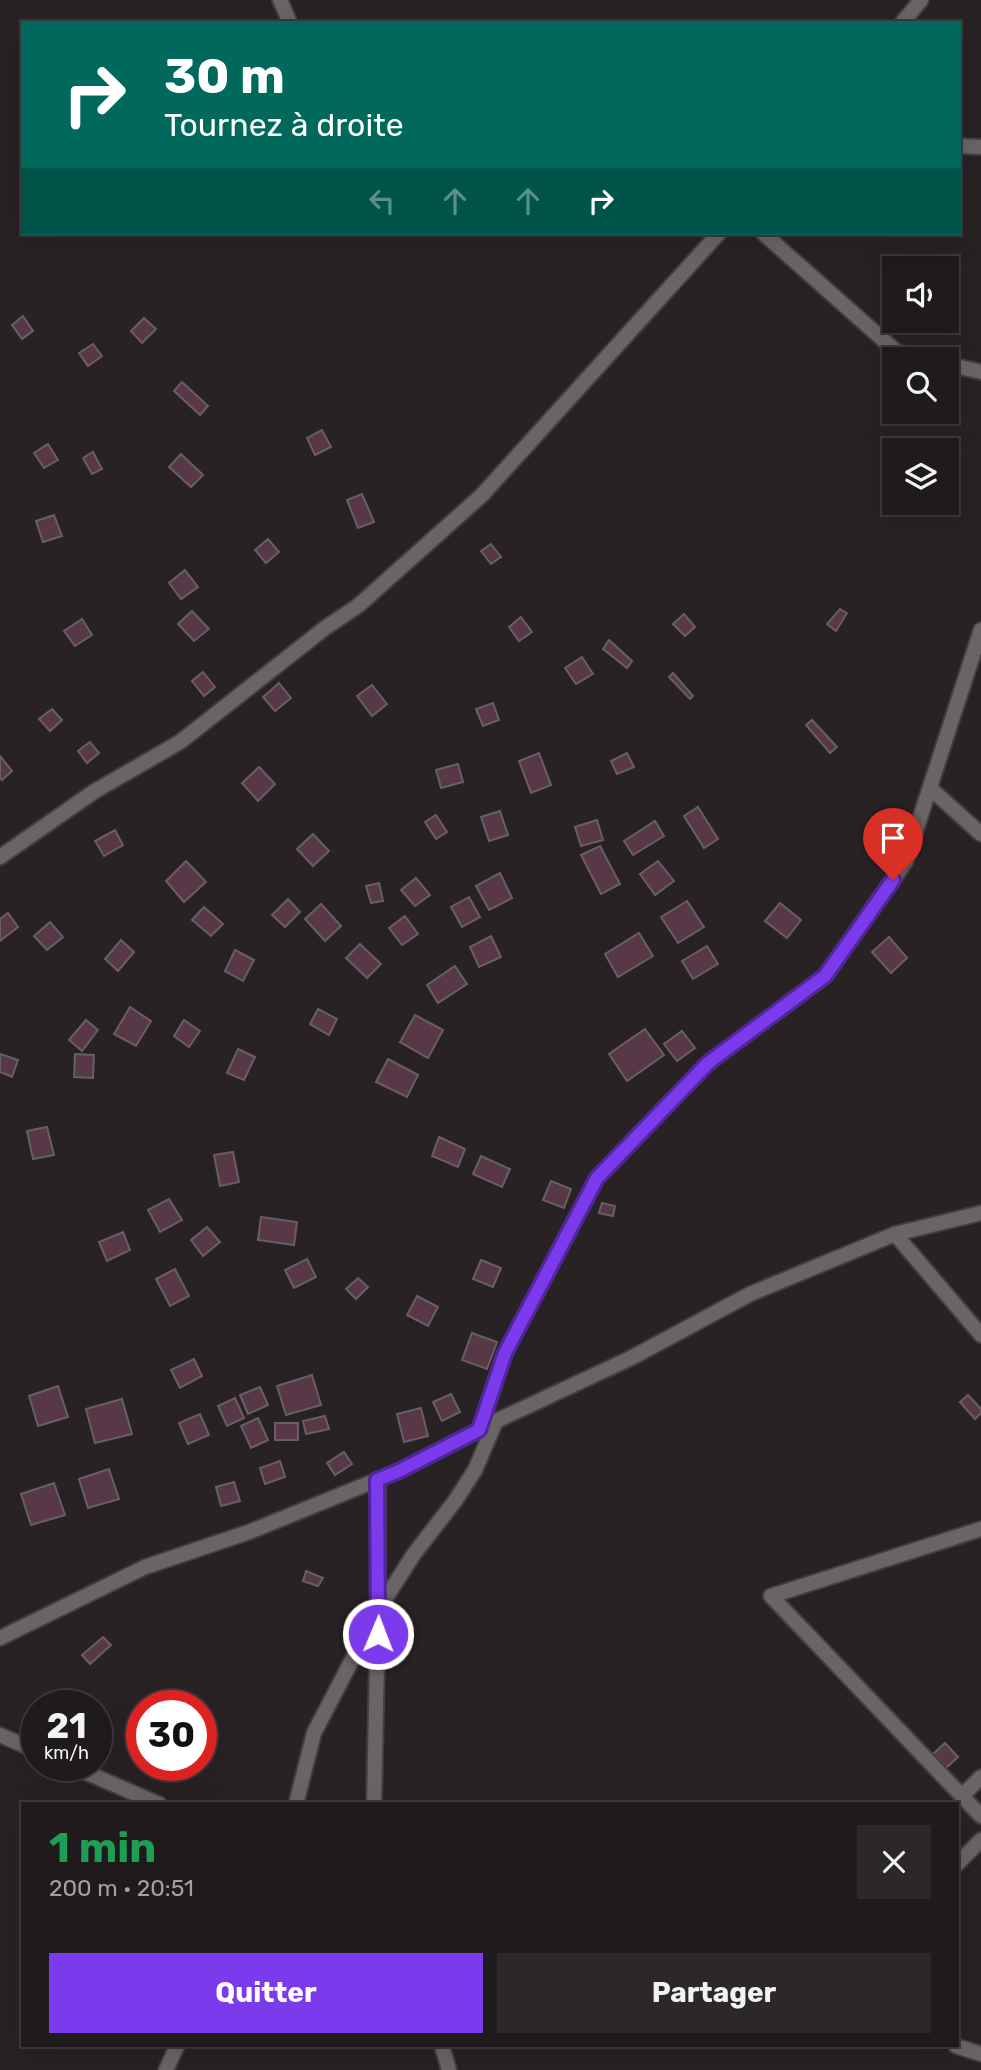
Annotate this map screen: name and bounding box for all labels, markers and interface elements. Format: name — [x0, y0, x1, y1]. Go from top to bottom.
text: 30 m — [164, 47, 285, 105]
icon: right — [49, 49, 140, 140]
text: Tournez à droite — [164, 106, 404, 144]
icon: left — [363, 182, 401, 220]
icon: ahead — [436, 182, 474, 220]
icon: ahead — [509, 182, 547, 220]
icon: right — [582, 182, 620, 220]
map controls — [882, 256, 959, 515]
button: sound — [882, 256, 959, 333]
button: search — [882, 347, 959, 424]
button: layers — [882, 438, 959, 515]
pin — [863, 808, 923, 880]
icon: arrive — [874, 819, 912, 857]
position arrow — [341, 1597, 415, 1671]
speed limit sign: 30 — [126, 1690, 217, 1781]
text: 21 — [46, 1705, 87, 1747]
text: km/h — [44, 1742, 89, 1764]
text: 1 min — [49, 1823, 156, 1873]
button: close — [857, 1825, 931, 1899]
text: 200 m · 20:51 — [49, 1874, 194, 1902]
button: Quitter — [49, 1953, 483, 2033]
button: Partager — [497, 1953, 931, 2033]

